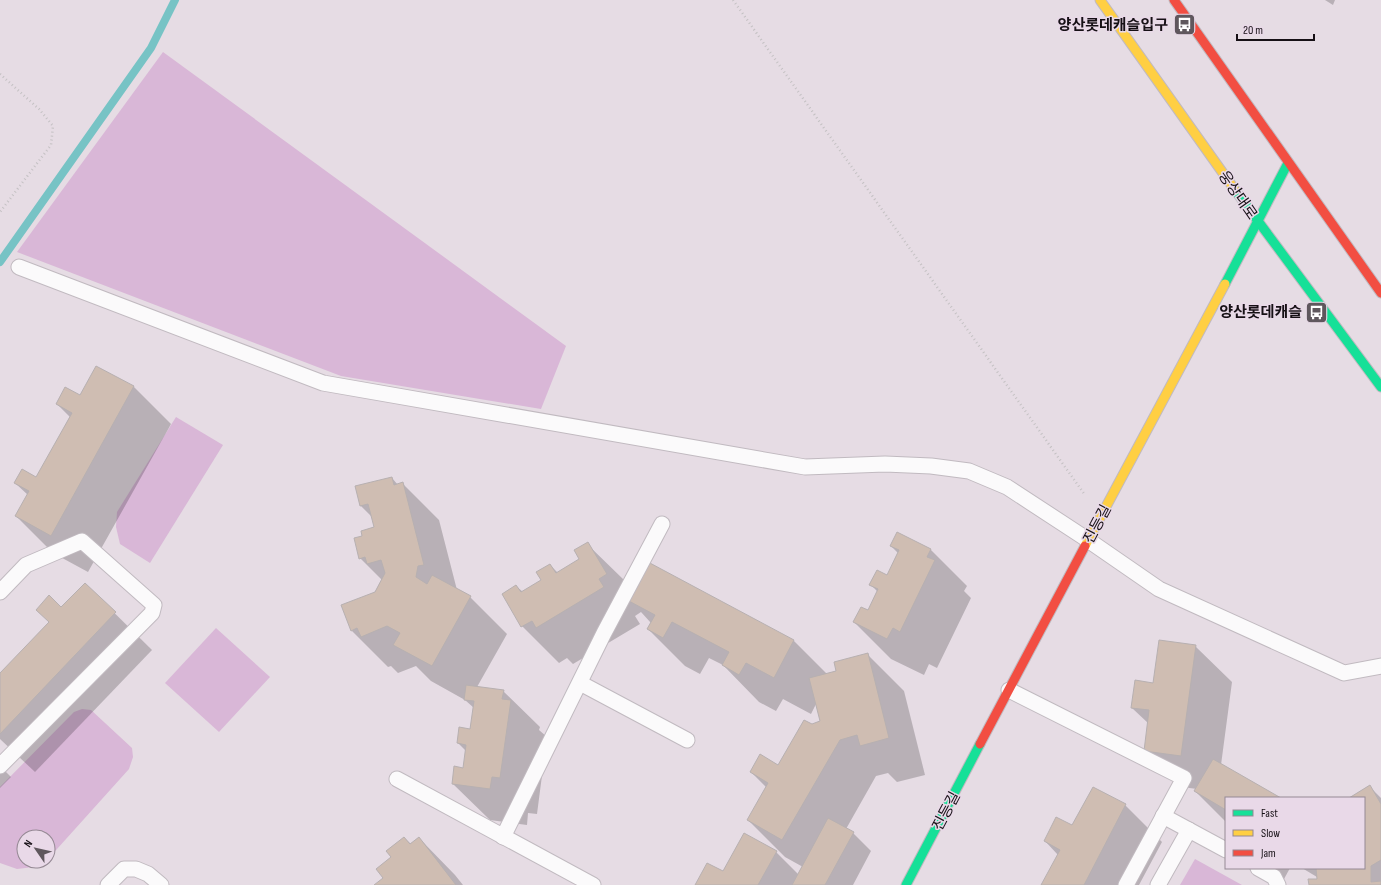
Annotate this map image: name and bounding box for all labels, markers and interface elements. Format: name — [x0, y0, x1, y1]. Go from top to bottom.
bus stop icon: 양산롯데캐슬입구 — [1171, 12, 1197, 38]
place label: 양산롯데캐슬입구 — [1058, 16, 1168, 35]
scale bar — [1237, 16, 1314, 42]
text: 20 m — [1243, 23, 1263, 38]
street label: 웅상대로 — [1214, 167, 1261, 223]
bus stop icon: 양산롯데캐슬 — [1304, 299, 1330, 325]
place label: 양산롯데캐슬 — [1219, 303, 1302, 322]
street label: 진등길 — [1079, 501, 1116, 547]
street label: 진등길 — [928, 788, 965, 834]
legend — [1225, 797, 1365, 869]
text: Fast — [1261, 806, 1278, 821]
text: Slow — [1261, 826, 1280, 841]
north arrow — [16, 829, 56, 869]
text: N — [21, 838, 35, 850]
text: Jam — [1260, 846, 1276, 861]

